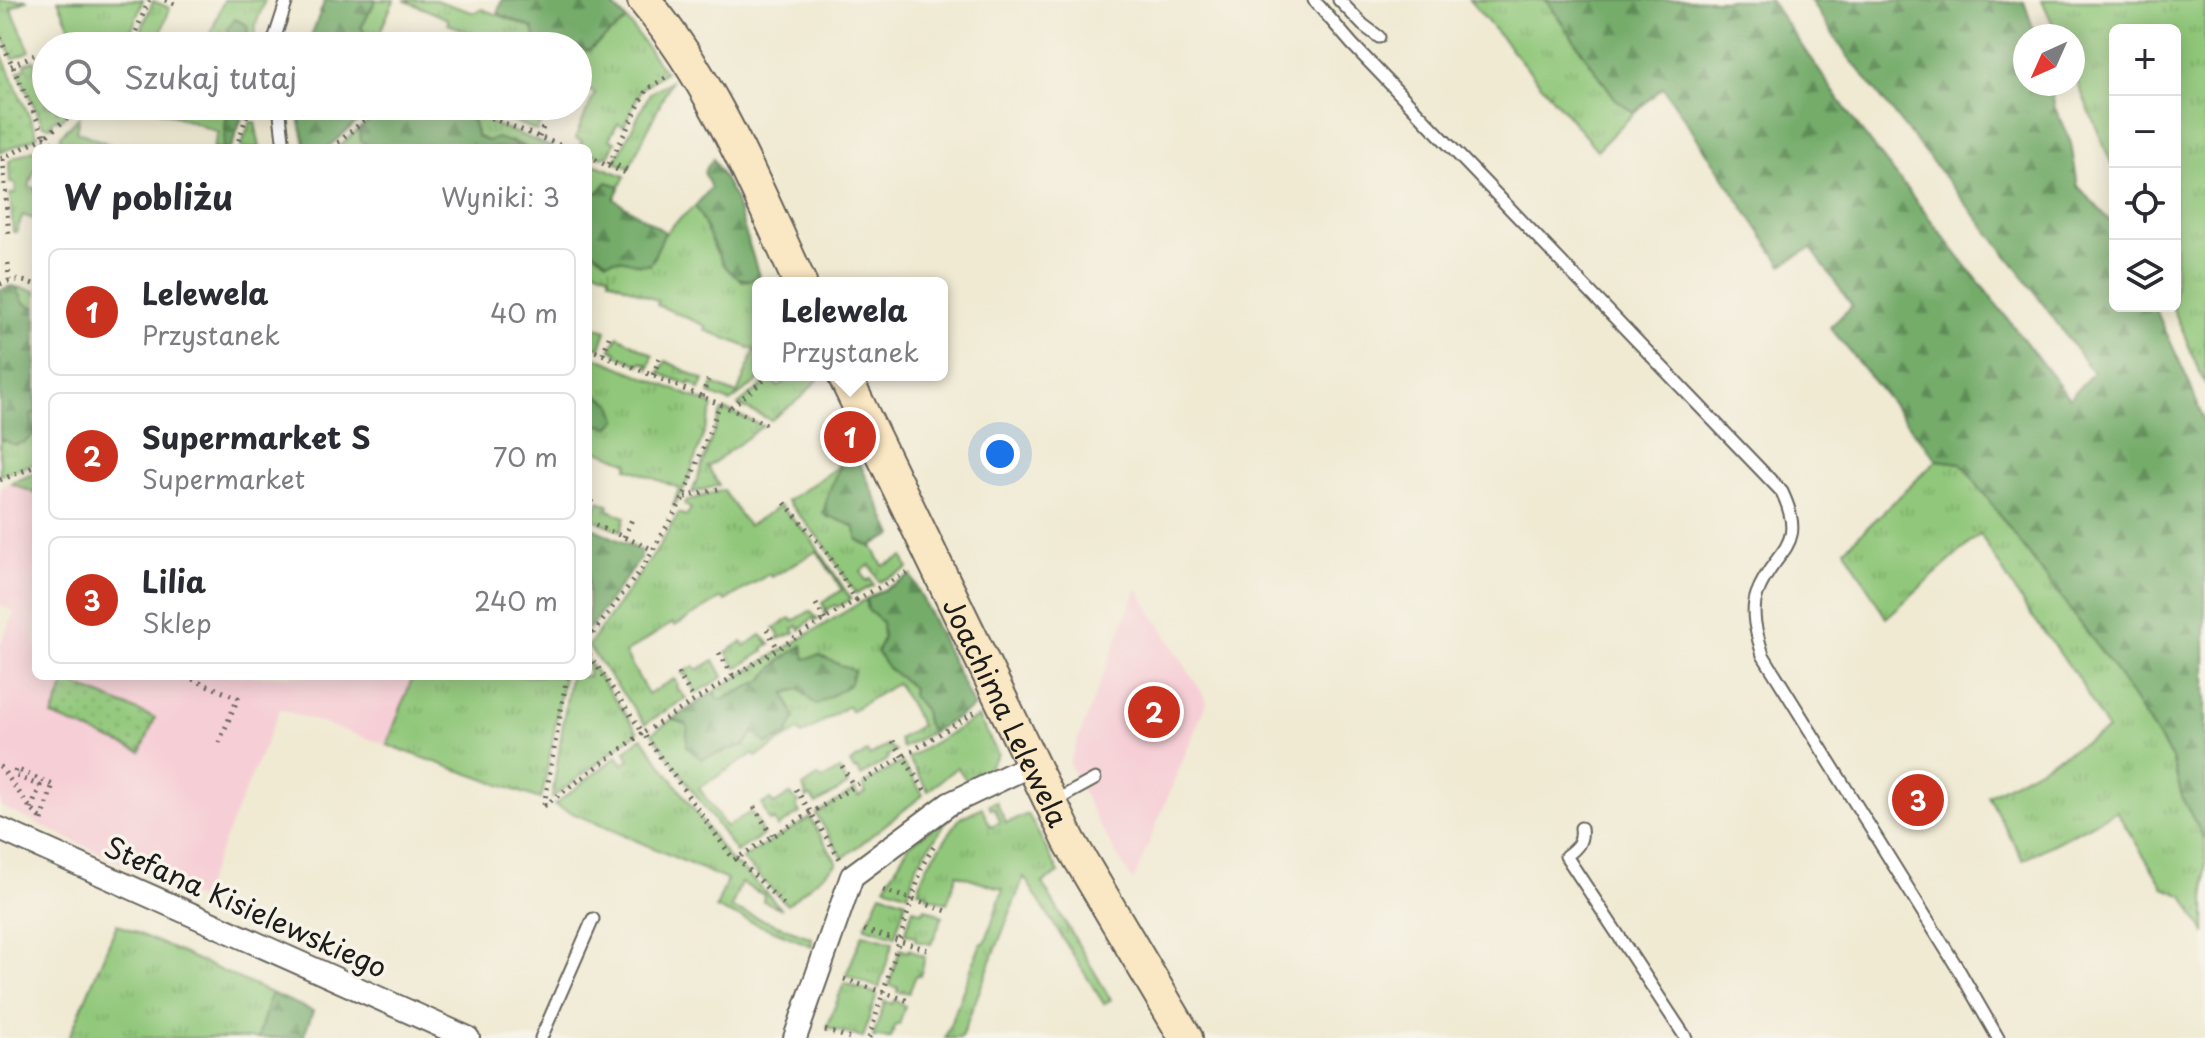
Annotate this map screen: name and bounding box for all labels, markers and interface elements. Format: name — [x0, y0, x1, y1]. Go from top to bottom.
north arrow — [2013, 24, 2085, 96]
map controls — [2109, 24, 2181, 312]
button: + — [2109, 24, 2181, 96]
search box — [32, 32, 592, 120]
icon: search — [60, 54, 104, 98]
text: Szukaj tutaj — [124, 54, 297, 99]
button: − — [2109, 96, 2181, 168]
button: locate — [2109, 168, 2181, 240]
text: W pobliżu — [64, 170, 233, 222]
text: Wyniki: 3 — [441, 177, 560, 216]
button: layers — [2109, 240, 2181, 312]
text: Lelewela — [142, 270, 269, 315]
popup — [752, 277, 948, 381]
text: Lelewela — [781, 287, 908, 332]
text: 1 — [86, 293, 98, 332]
text: 40 m — [490, 293, 558, 332]
text: Przystanek — [142, 315, 280, 354]
text: Przystanek — [781, 332, 919, 371]
pin: 1 — [824, 407, 876, 467]
text: Supermarket S — [142, 414, 371, 459]
your location — [980, 434, 1020, 474]
text: 2 — [83, 437, 101, 476]
text: 70 m — [493, 437, 558, 476]
text: Supermarket — [142, 459, 305, 498]
text: Lilia — [142, 558, 206, 603]
text: 3 — [83, 581, 101, 620]
text: 240 m — [474, 581, 558, 620]
street label: Joachima Lelewela — [933, 590, 1081, 834]
text: Sklep — [142, 603, 212, 642]
pin: 2 — [1128, 682, 1180, 742]
pin: 3 — [1892, 770, 1944, 830]
street label: Stefana Kisielewskiego — [98, 824, 394, 988]

